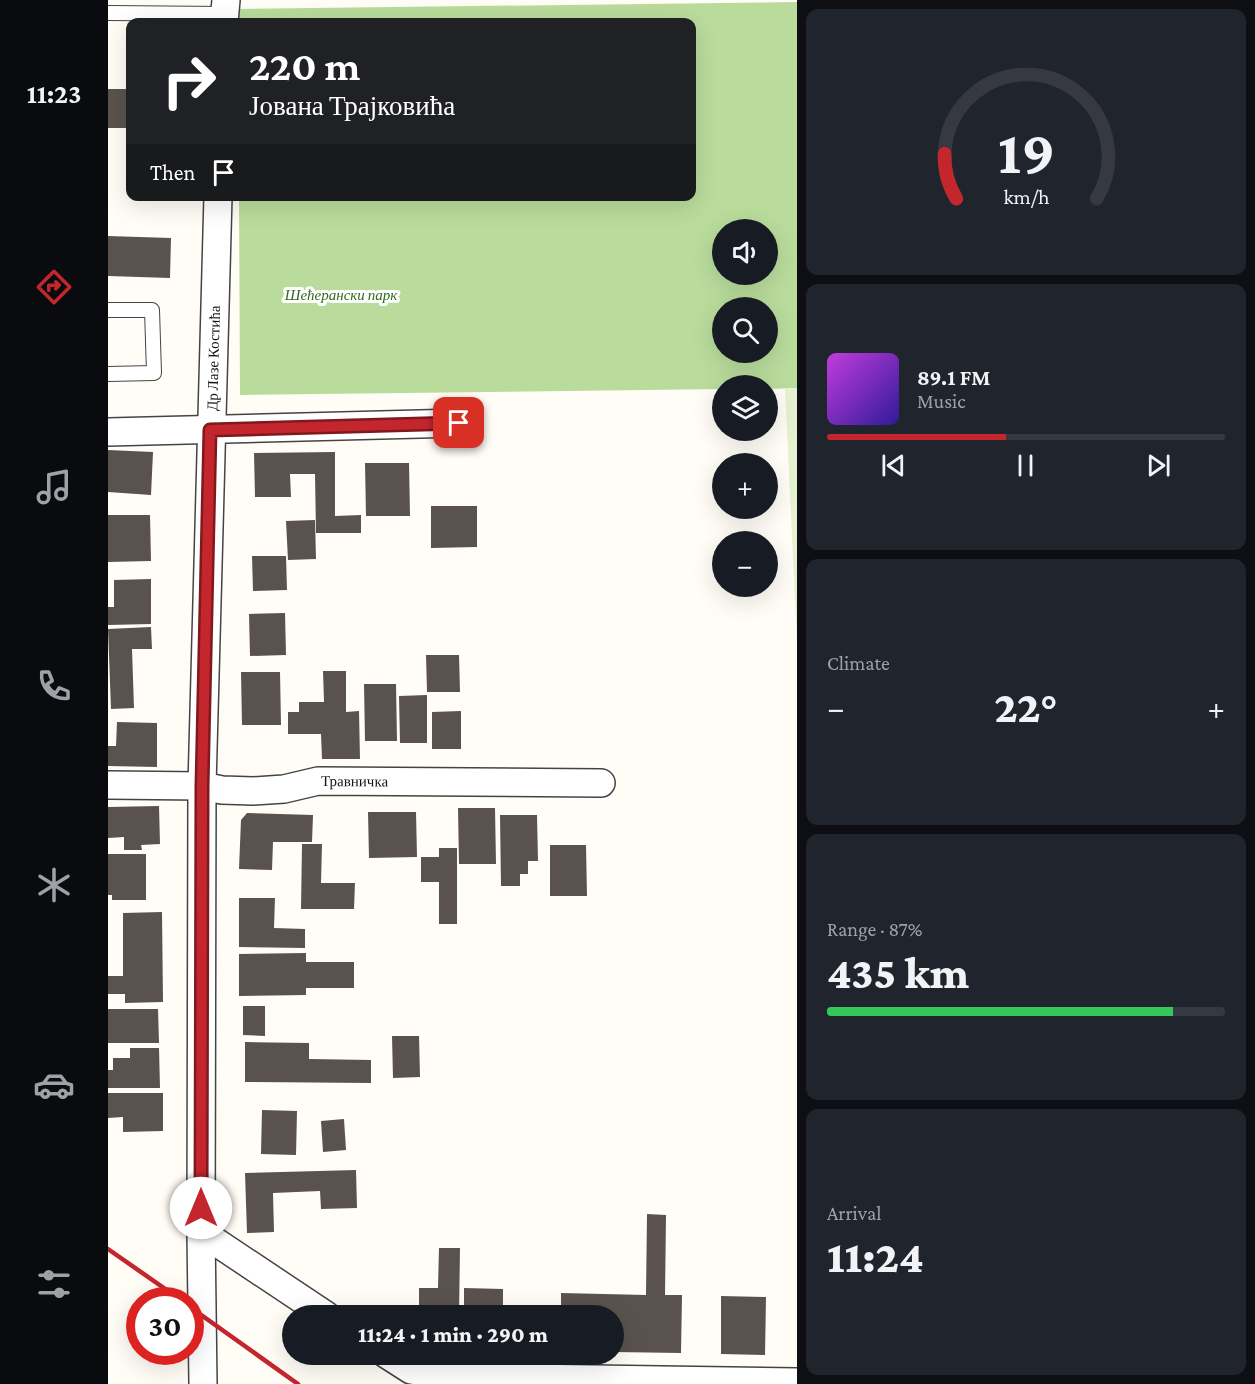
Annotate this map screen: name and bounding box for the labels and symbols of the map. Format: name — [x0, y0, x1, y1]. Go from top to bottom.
park label: Шећерански парк — [284, 287, 398, 303]
street label: Др Лазе Костића — [204, 305, 223, 411]
pin — [433, 397, 484, 448]
street label: Травничка — [321, 773, 389, 789]
position arrow — [169, 1176, 233, 1240]
speed limit sign: 30 — [126, 1287, 204, 1365]

